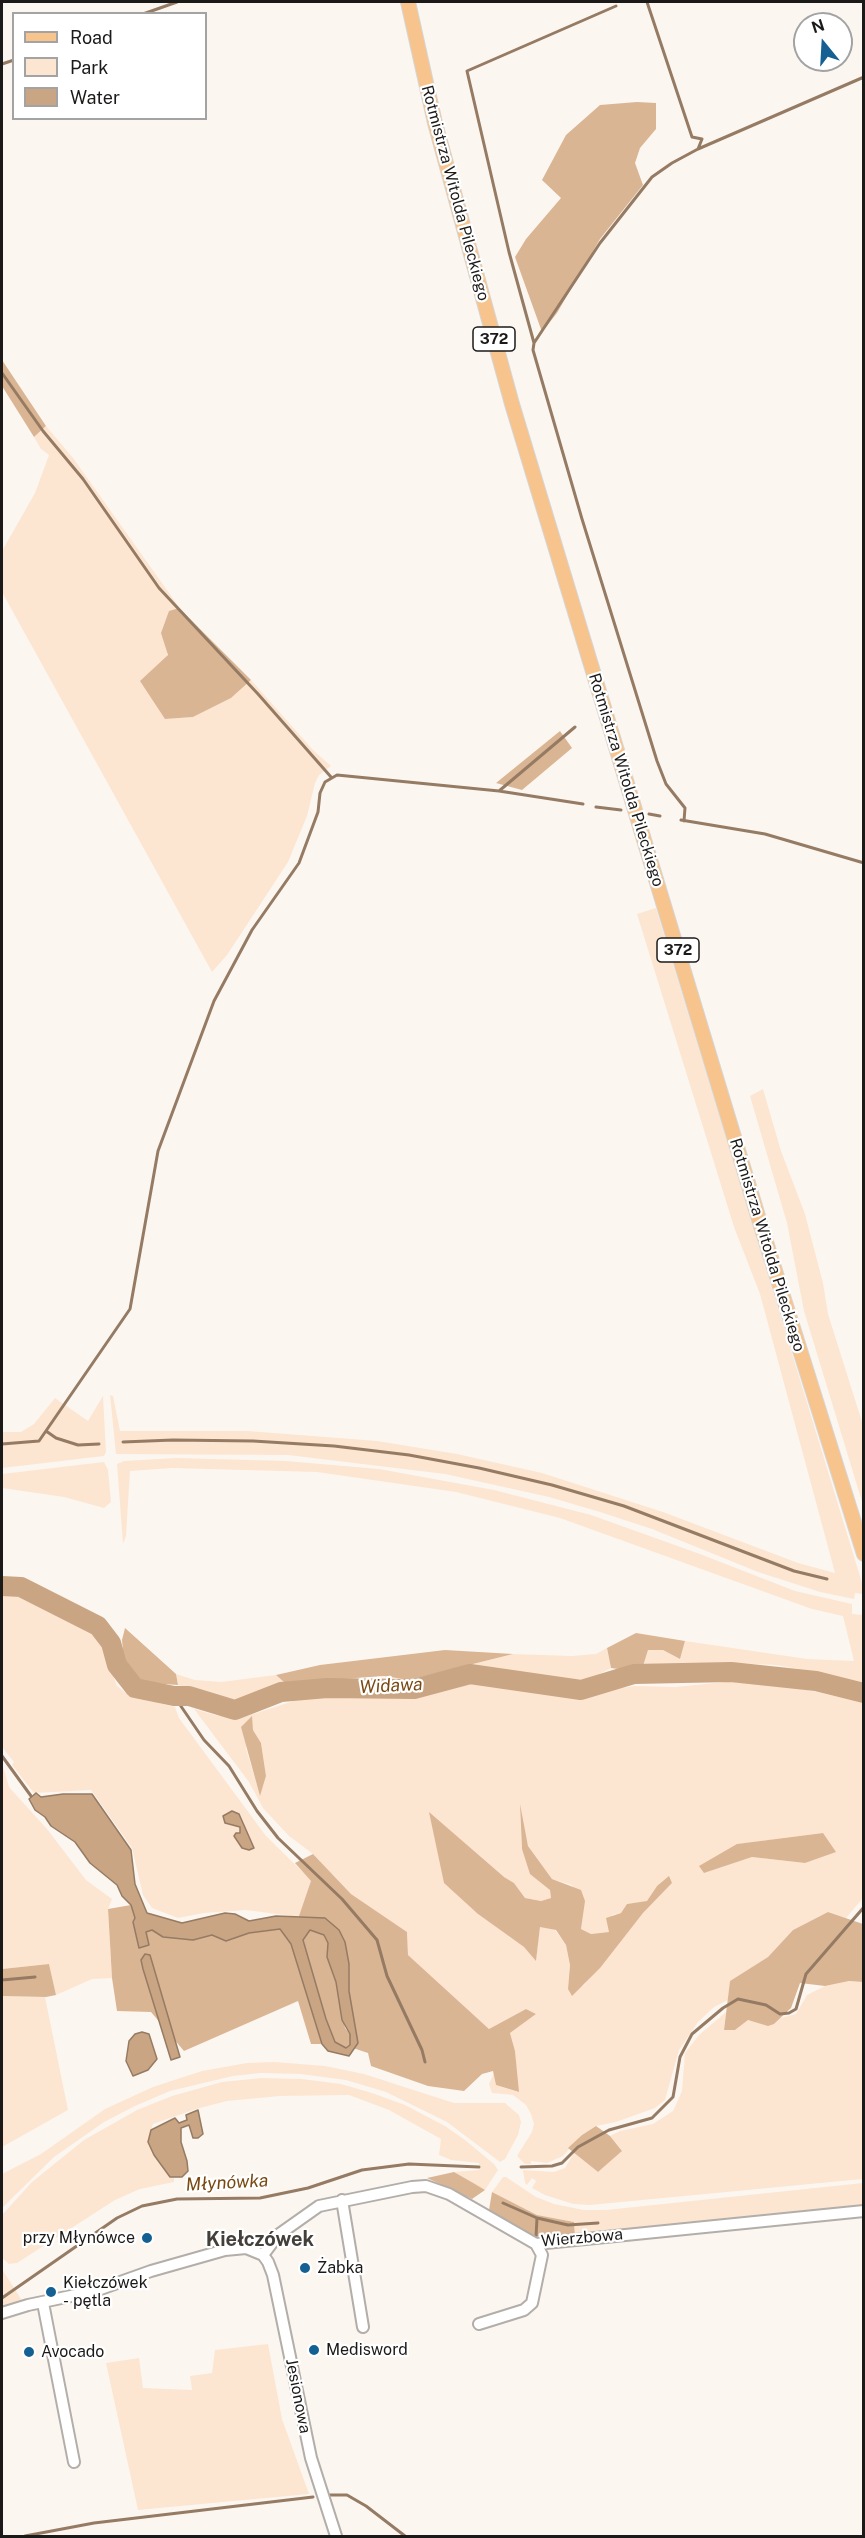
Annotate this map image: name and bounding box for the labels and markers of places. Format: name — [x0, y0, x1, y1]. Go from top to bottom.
place label: przy Młynówce — [23, 2228, 135, 2248]
marker: przy Młynówce — [140, 2231, 154, 2245]
place label: Żabka — [317, 2258, 363, 2278]
marker: Żabka — [298, 2261, 312, 2275]
place label: Kiełczówek - pętla — [63, 2273, 148, 2311]
marker: Kiełczówek - pętla — [44, 2285, 58, 2299]
place label: Medisword — [326, 2340, 408, 2360]
place label: Avocado — [41, 2342, 104, 2362]
marker: Medisword — [307, 2343, 321, 2357]
marker: Avocado — [22, 2345, 36, 2359]

